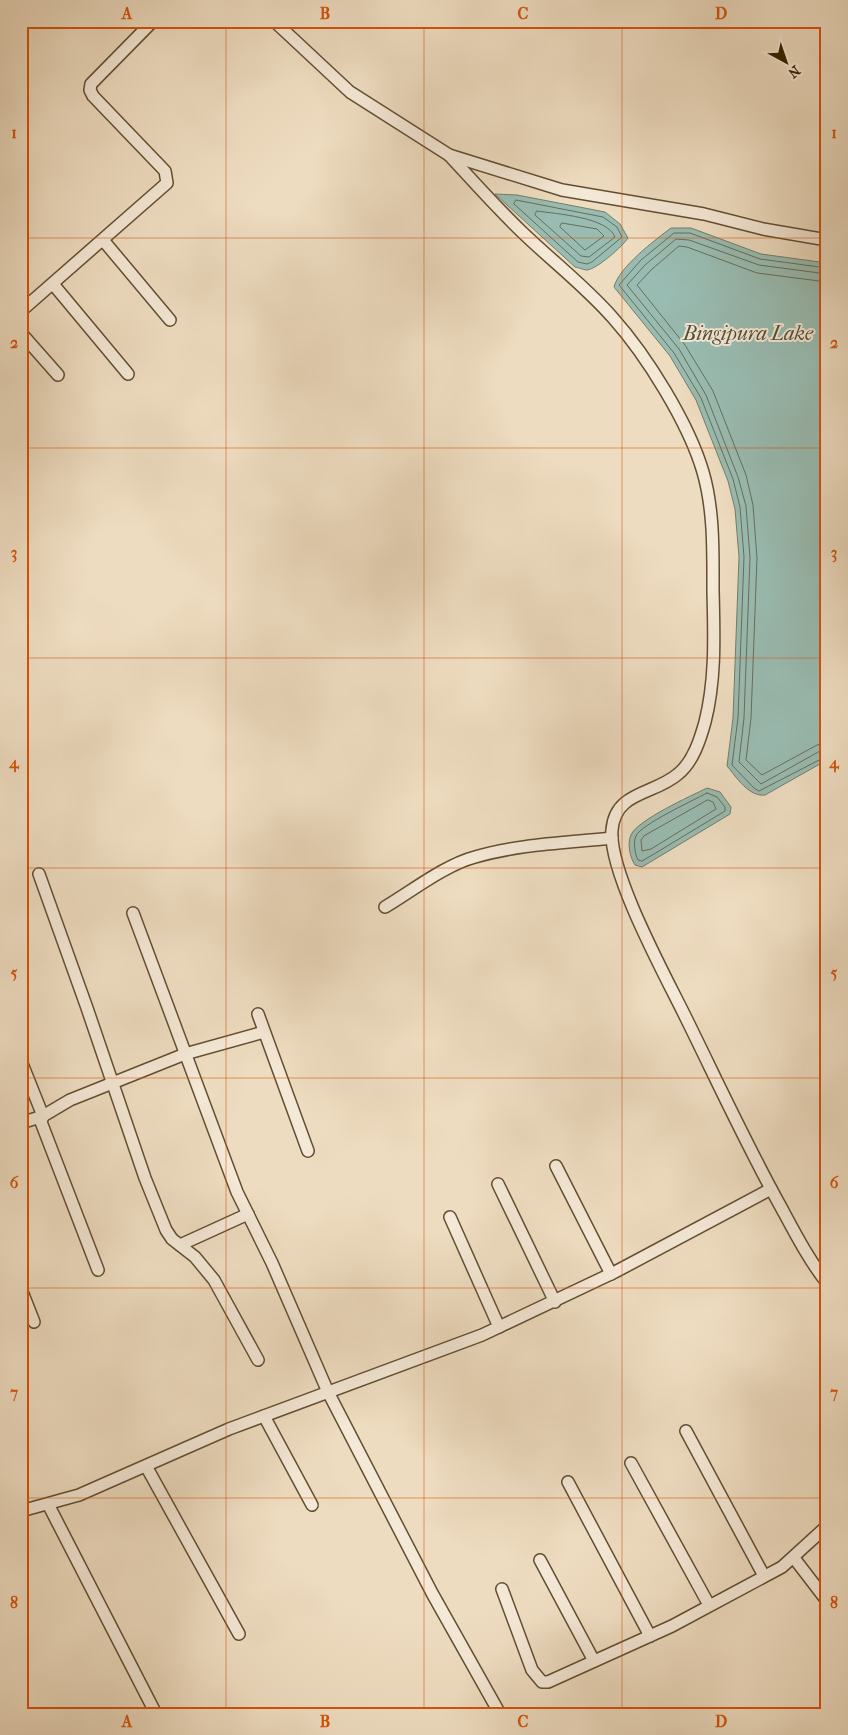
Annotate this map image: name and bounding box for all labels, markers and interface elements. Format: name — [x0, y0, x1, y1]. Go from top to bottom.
text: A — [121, 4, 133, 23]
text: B — [320, 4, 330, 23]
text: C — [518, 4, 529, 23]
text: D — [715, 4, 727, 23]
north arrow — [760, 38, 810, 88]
text: N — [784, 62, 804, 82]
text: 1 — [11, 123, 17, 142]
text: 1 — [831, 123, 837, 142]
water label: Bingipura Lake — [682, 322, 814, 345]
text: 2 — [10, 333, 18, 352]
text: 2 — [830, 333, 838, 352]
text: 3 — [11, 543, 17, 563]
text: 3 — [831, 543, 837, 563]
text: 4 — [8, 753, 20, 773]
text: 4 — [828, 753, 840, 773]
text: 5 — [11, 963, 18, 982]
text: 5 — [831, 963, 838, 982]
text: 6 — [10, 1173, 19, 1192]
text: 6 — [830, 1173, 839, 1192]
text: 7 — [9, 1383, 18, 1402]
text: 7 — [829, 1383, 838, 1402]
text: 8 — [10, 1593, 18, 1612]
text: 8 — [830, 1593, 838, 1612]
text: A — [121, 1712, 133, 1731]
text: B — [320, 1712, 330, 1731]
text: C — [518, 1712, 529, 1731]
text: D — [715, 1712, 727, 1731]

